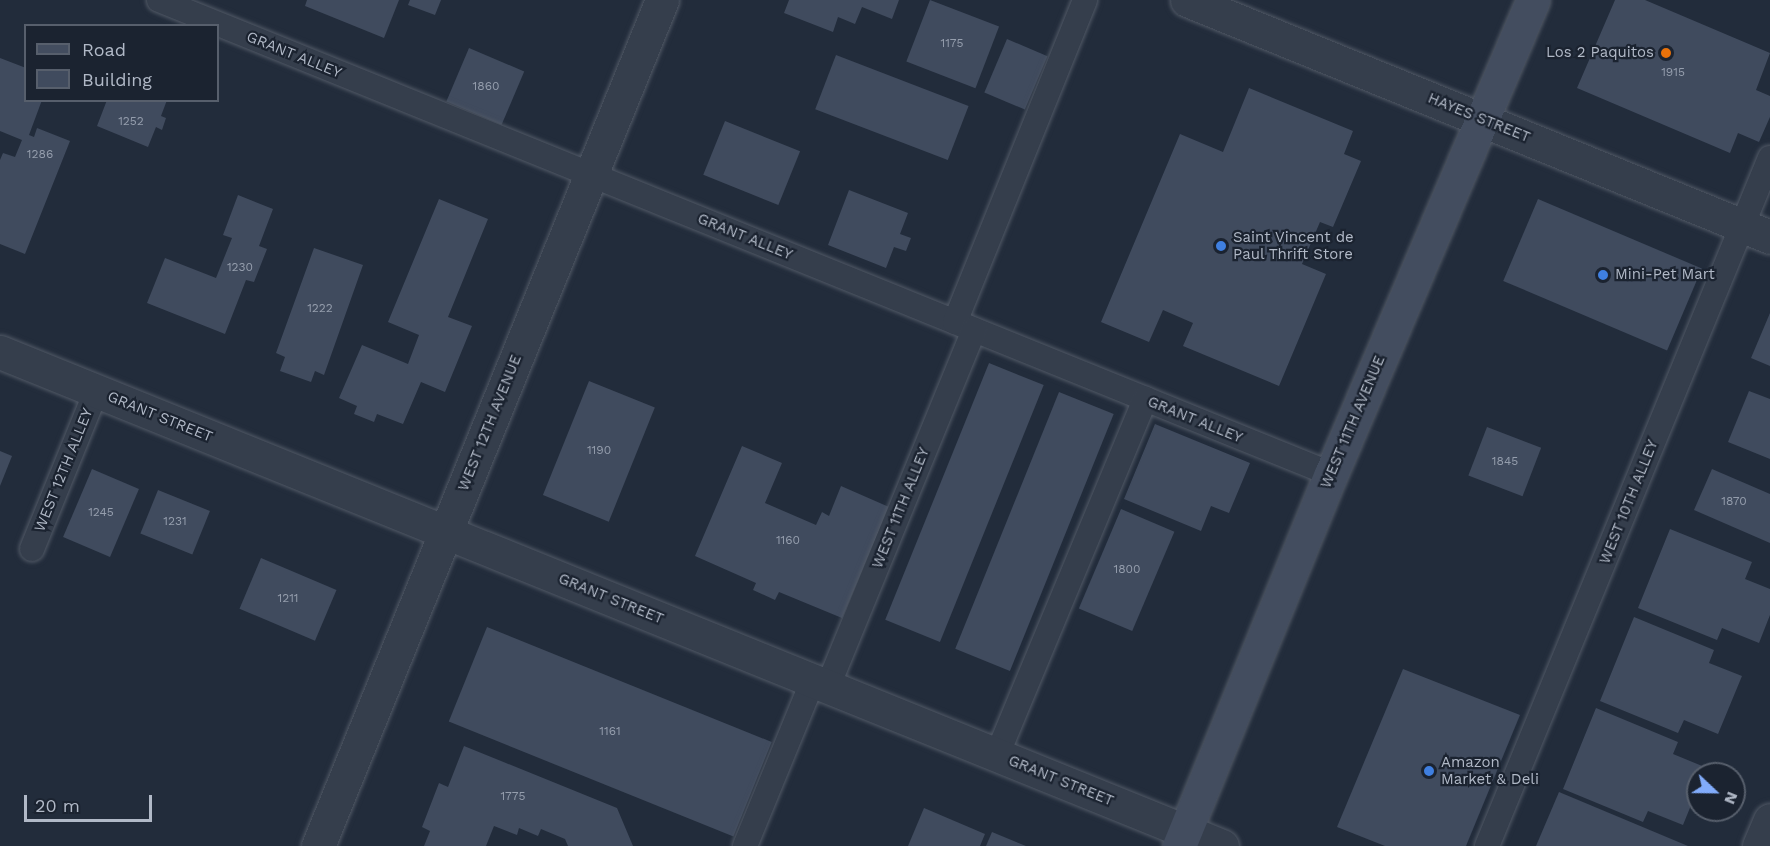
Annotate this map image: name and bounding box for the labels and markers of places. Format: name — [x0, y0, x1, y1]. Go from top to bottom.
place label: Los 2 Paquitos — [1546, 44, 1654, 62]
marker: Los 2 Paquitos — [1659, 46, 1673, 60]
place label: Saint Vincent de Paul Thrift Store — [1233, 228, 1354, 263]
marker: Saint Vincent de Paul Thrift Store — [1214, 239, 1228, 253]
place label: Mini-Pet Mart — [1615, 266, 1715, 284]
marker: Mini-Pet Mart — [1596, 268, 1610, 282]
place label: Amazon Market & Deli — [1441, 753, 1539, 788]
marker: Amazon Market & Deli — [1422, 764, 1436, 778]

